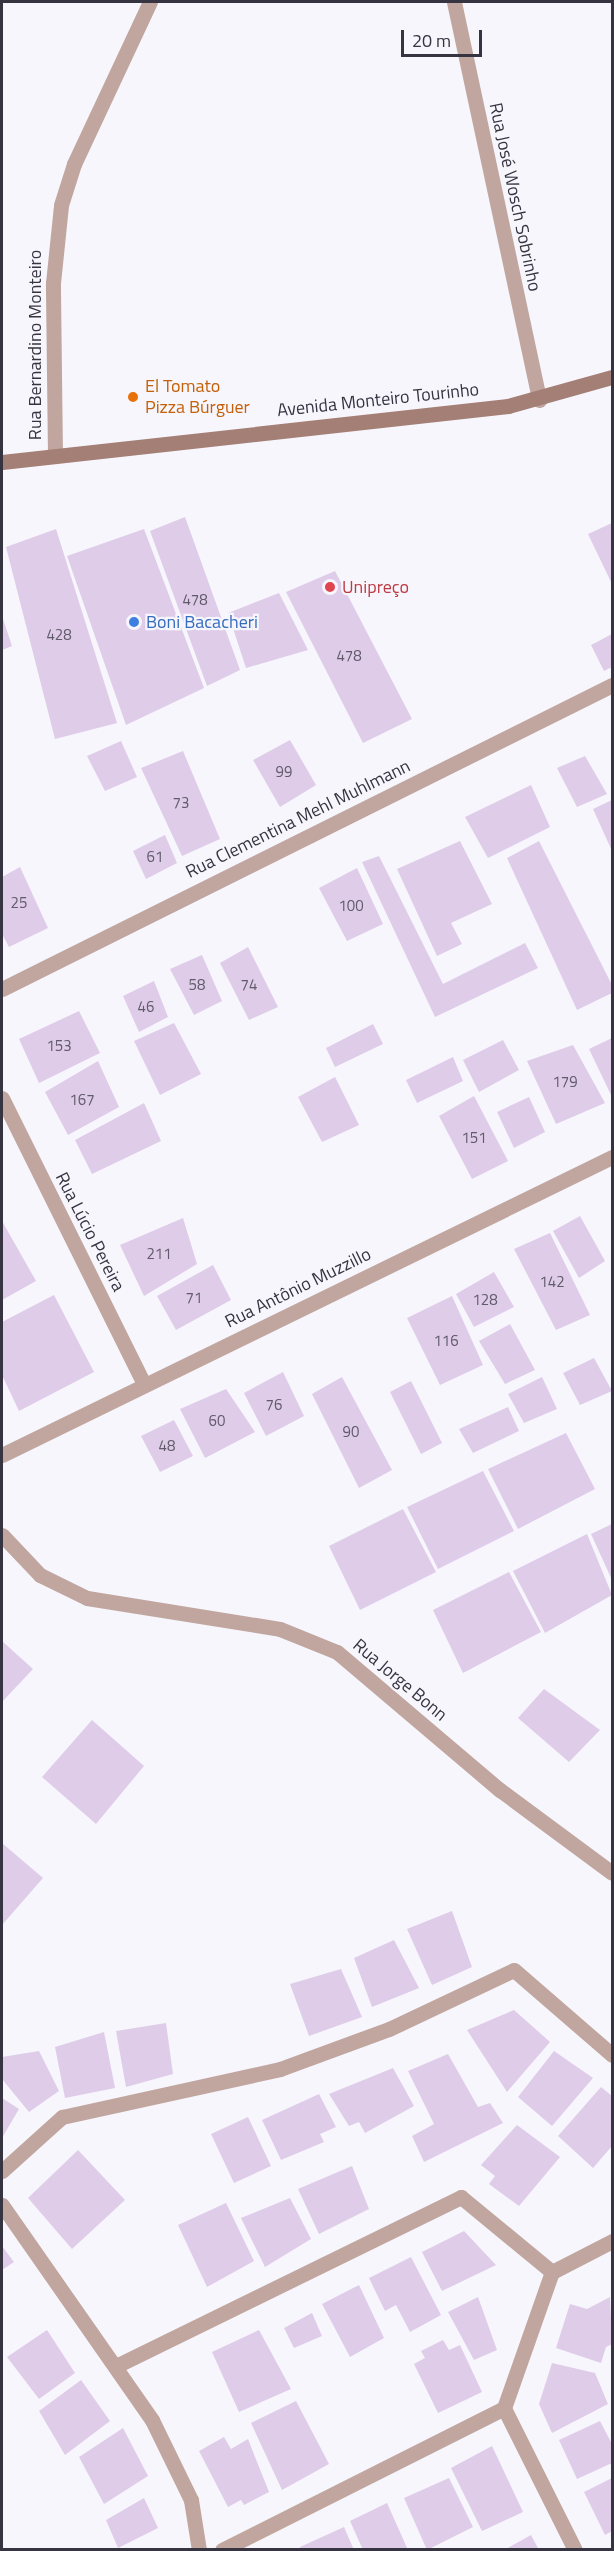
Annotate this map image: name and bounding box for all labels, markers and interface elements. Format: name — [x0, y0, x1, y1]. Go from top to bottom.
scale bar — [404, 18, 485, 56]
text: 20 m — [412, 27, 451, 54]
street label: Rua José Wosch Sobrinho — [484, 101, 546, 293]
street label: Rua Bernardino Monteiro — [24, 250, 46, 440]
place label: El Tomato Pizza Búrguer — [145, 376, 250, 418]
street label: Avenida Monteiro Tourinho — [276, 379, 480, 421]
marker: El Tomato Pizza Búrguer — [126, 390, 140, 404]
place label: Unipreço — [342, 576, 409, 598]
marker: Unipreço — [323, 580, 337, 594]
house number: 478 — [182, 591, 208, 609]
place label: Boni Bacacheri — [146, 611, 258, 633]
marker: Boni Bacacheri — [127, 615, 141, 629]
house number: 428 — [46, 626, 72, 644]
house number: 478 — [336, 647, 362, 665]
street label: Rua Clementina Mehl Muhlmann — [182, 755, 414, 883]
house number: 99 — [276, 763, 292, 781]
house number: 73 — [173, 794, 189, 812]
house number: 61 — [147, 848, 163, 866]
house number: 25 — [11, 894, 27, 912]
house number: 100 — [338, 897, 364, 915]
house number: 58 — [189, 976, 205, 994]
house number: 74 — [241, 976, 257, 994]
house number: 46 — [138, 998, 154, 1016]
house number: 153 — [46, 1037, 72, 1055]
house number: 179 — [552, 1073, 578, 1091]
house number: 167 — [69, 1091, 95, 1109]
house number: 151 — [461, 1129, 487, 1147]
street label: Rua Lúcio Pereira — [51, 1169, 129, 1295]
street label: Rua Antônio Muzzillo — [222, 1243, 374, 1333]
house number: 211 — [146, 1245, 172, 1263]
house number: 142 — [539, 1273, 565, 1291]
house number: 71 — [186, 1289, 202, 1307]
house number: 128 — [472, 1291, 498, 1309]
house number: 116 — [433, 1332, 459, 1350]
house number: 76 — [266, 1396, 282, 1414]
house number: 60 — [209, 1412, 225, 1430]
house number: 90 — [343, 1423, 359, 1441]
house number: 48 — [159, 1437, 175, 1455]
street label: Rua Jorge Bonn — [348, 1634, 452, 1726]

